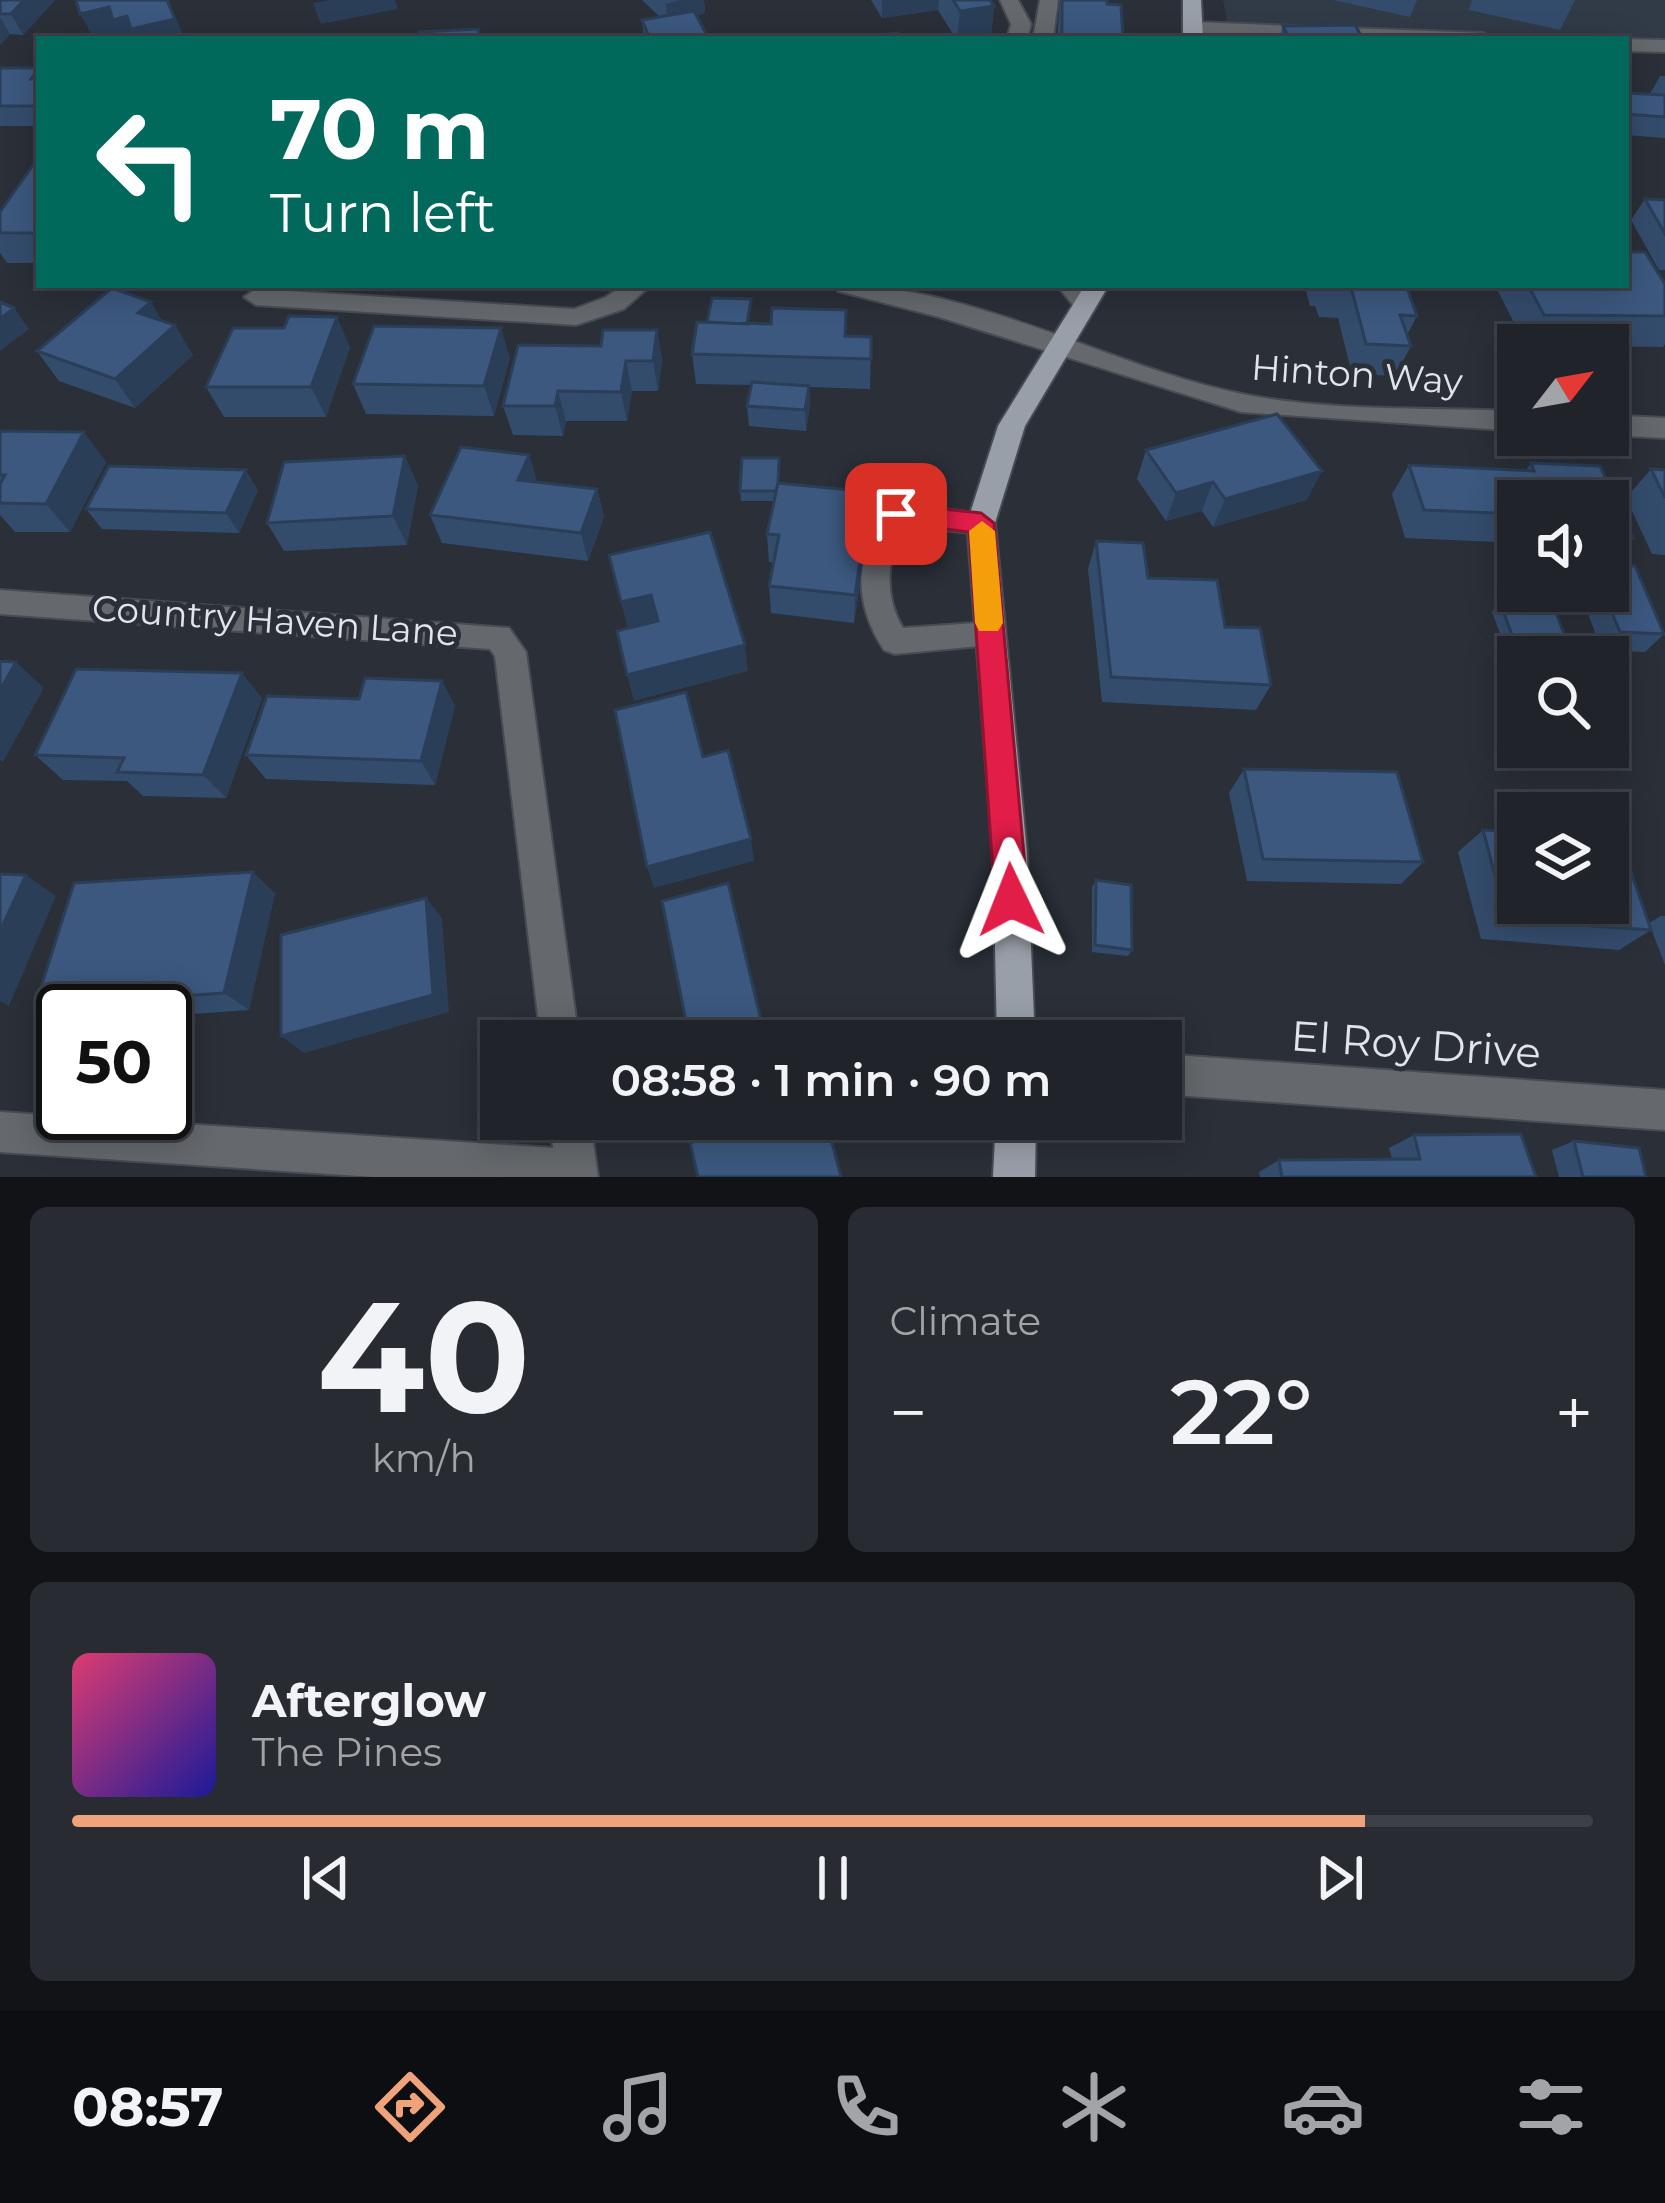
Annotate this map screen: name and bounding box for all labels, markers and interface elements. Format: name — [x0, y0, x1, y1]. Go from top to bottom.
text: 70 m — [270, 78, 489, 180]
icon: left — [72, 84, 228, 240]
text: Turn left — [270, 180, 496, 246]
north arrow — [1497, 324, 1629, 456]
map controls — [1497, 324, 1629, 924]
street label: Hinton Way — [1250, 345, 1465, 403]
pin — [845, 463, 947, 565]
button: sound — [1497, 480, 1629, 612]
icon: arrive — [863, 481, 929, 547]
street label: Country Haven Lane — [91, 585, 459, 655]
button: search — [1497, 636, 1629, 768]
button: layers — [1497, 792, 1629, 924]
position arrow — [948, 837, 1074, 963]
speed limit sign: 50 — [36, 984, 192, 1140]
street label: El Roy Drive — [1289, 1009, 1543, 1079]
text: 08:58 · 1 min · 90 m — [611, 1052, 1051, 1107]
text: 40 — [317, 1261, 530, 1451]
text: Climate — [890, 1297, 1041, 1345]
text: 22° — [1170, 1357, 1312, 1467]
text: − — [890, 1372, 927, 1453]
text: + — [1555, 1372, 1593, 1453]
text: km/h — [372, 1434, 476, 1482]
text: Afterglow — [252, 1673, 486, 1728]
text: The Pines — [252, 1728, 442, 1776]
icon: previous — [293, 1845, 359, 1911]
icon: pause — [800, 1845, 866, 1911]
icon: next — [1307, 1845, 1373, 1911]
icon: directions — [368, 2065, 452, 2149]
icon: music — [596, 2065, 680, 2149]
icon: phone — [824, 2065, 908, 2149]
icon: climate — [1052, 2065, 1136, 2149]
icon: car — [1281, 2065, 1365, 2149]
icon: filters — [1509, 2065, 1593, 2149]
text: 08:57 — [72, 2074, 224, 2140]

